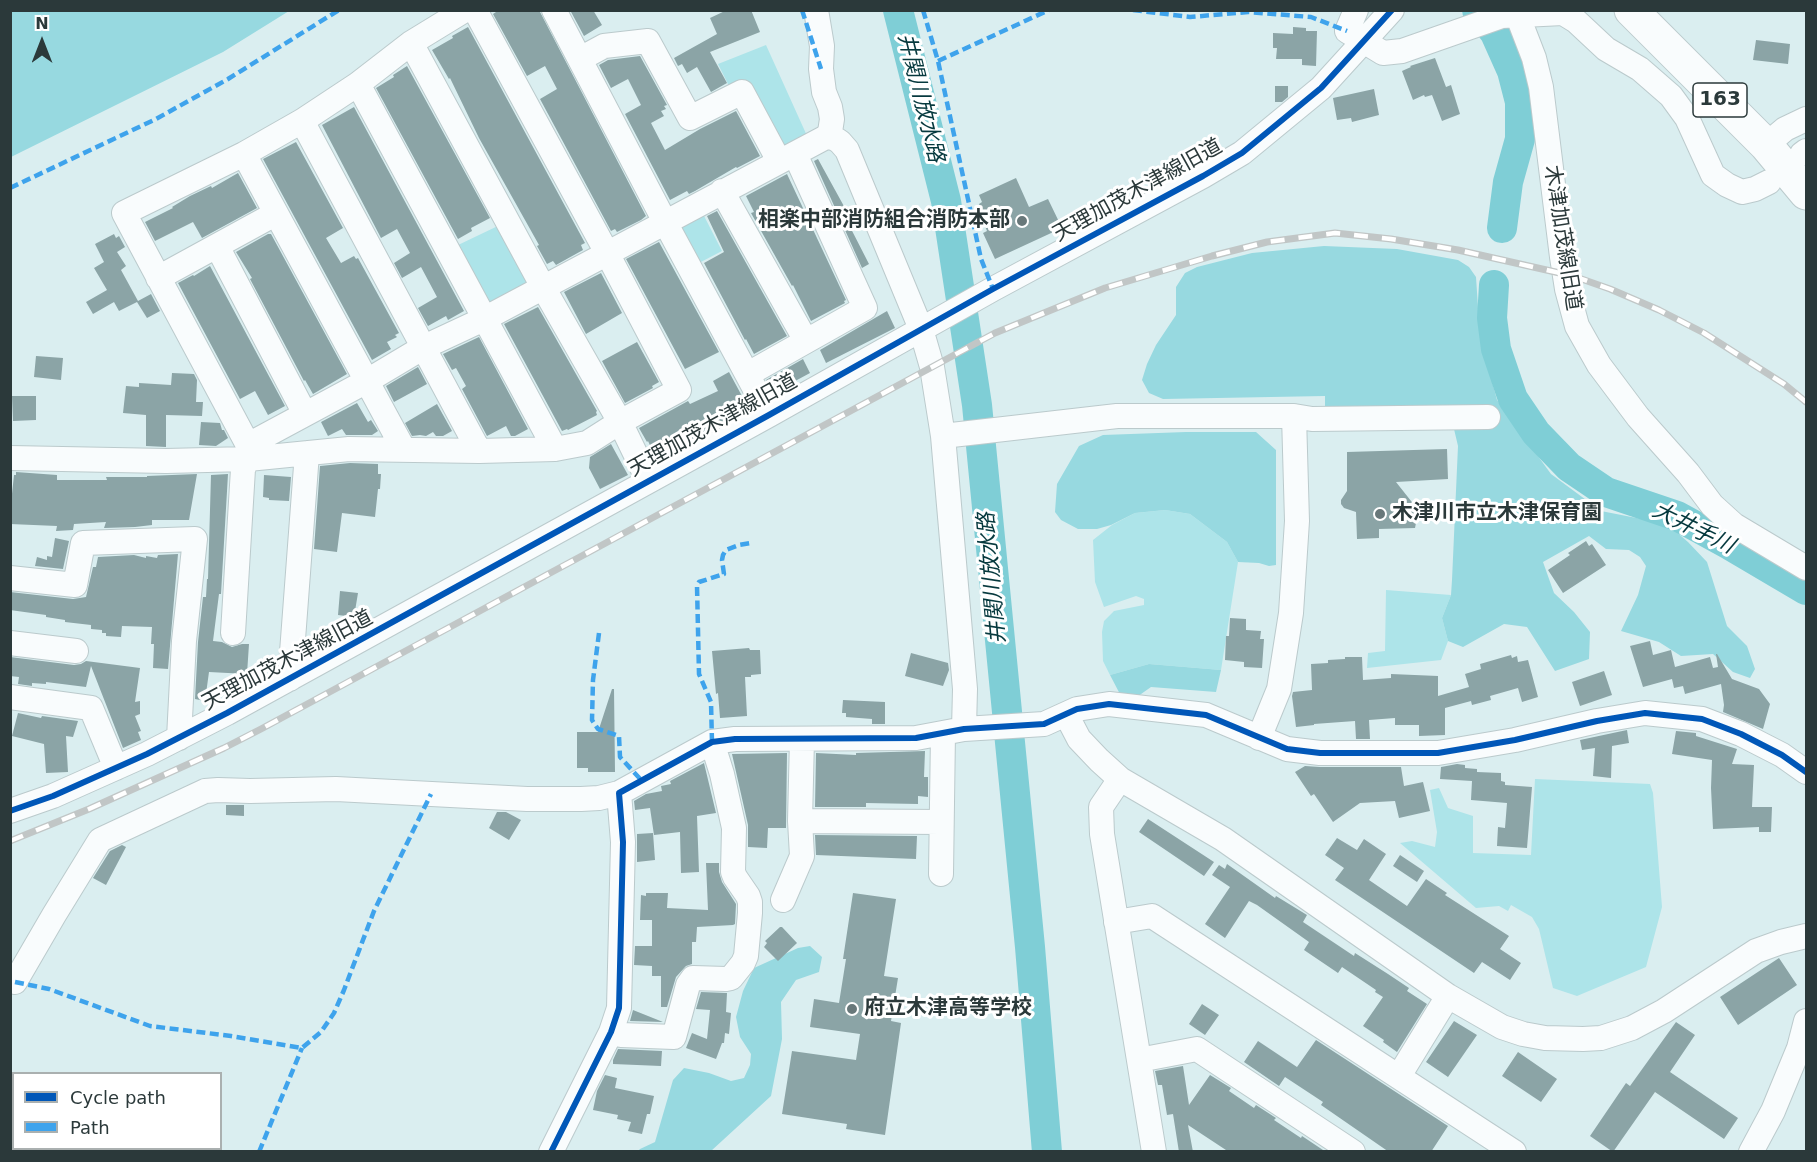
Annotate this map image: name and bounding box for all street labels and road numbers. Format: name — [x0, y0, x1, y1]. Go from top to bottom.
road number: 163 — [1693, 83, 1747, 117]
street label: 天理加茂木津線旧道 — [1049, 134, 1227, 248]
street label: 木津加茂線旧道 — [1538, 163, 1586, 313]
street label: 天理加茂木津線旧道 — [624, 369, 802, 483]
street label: 天理加茂木津線旧道 — [199, 606, 377, 716]

